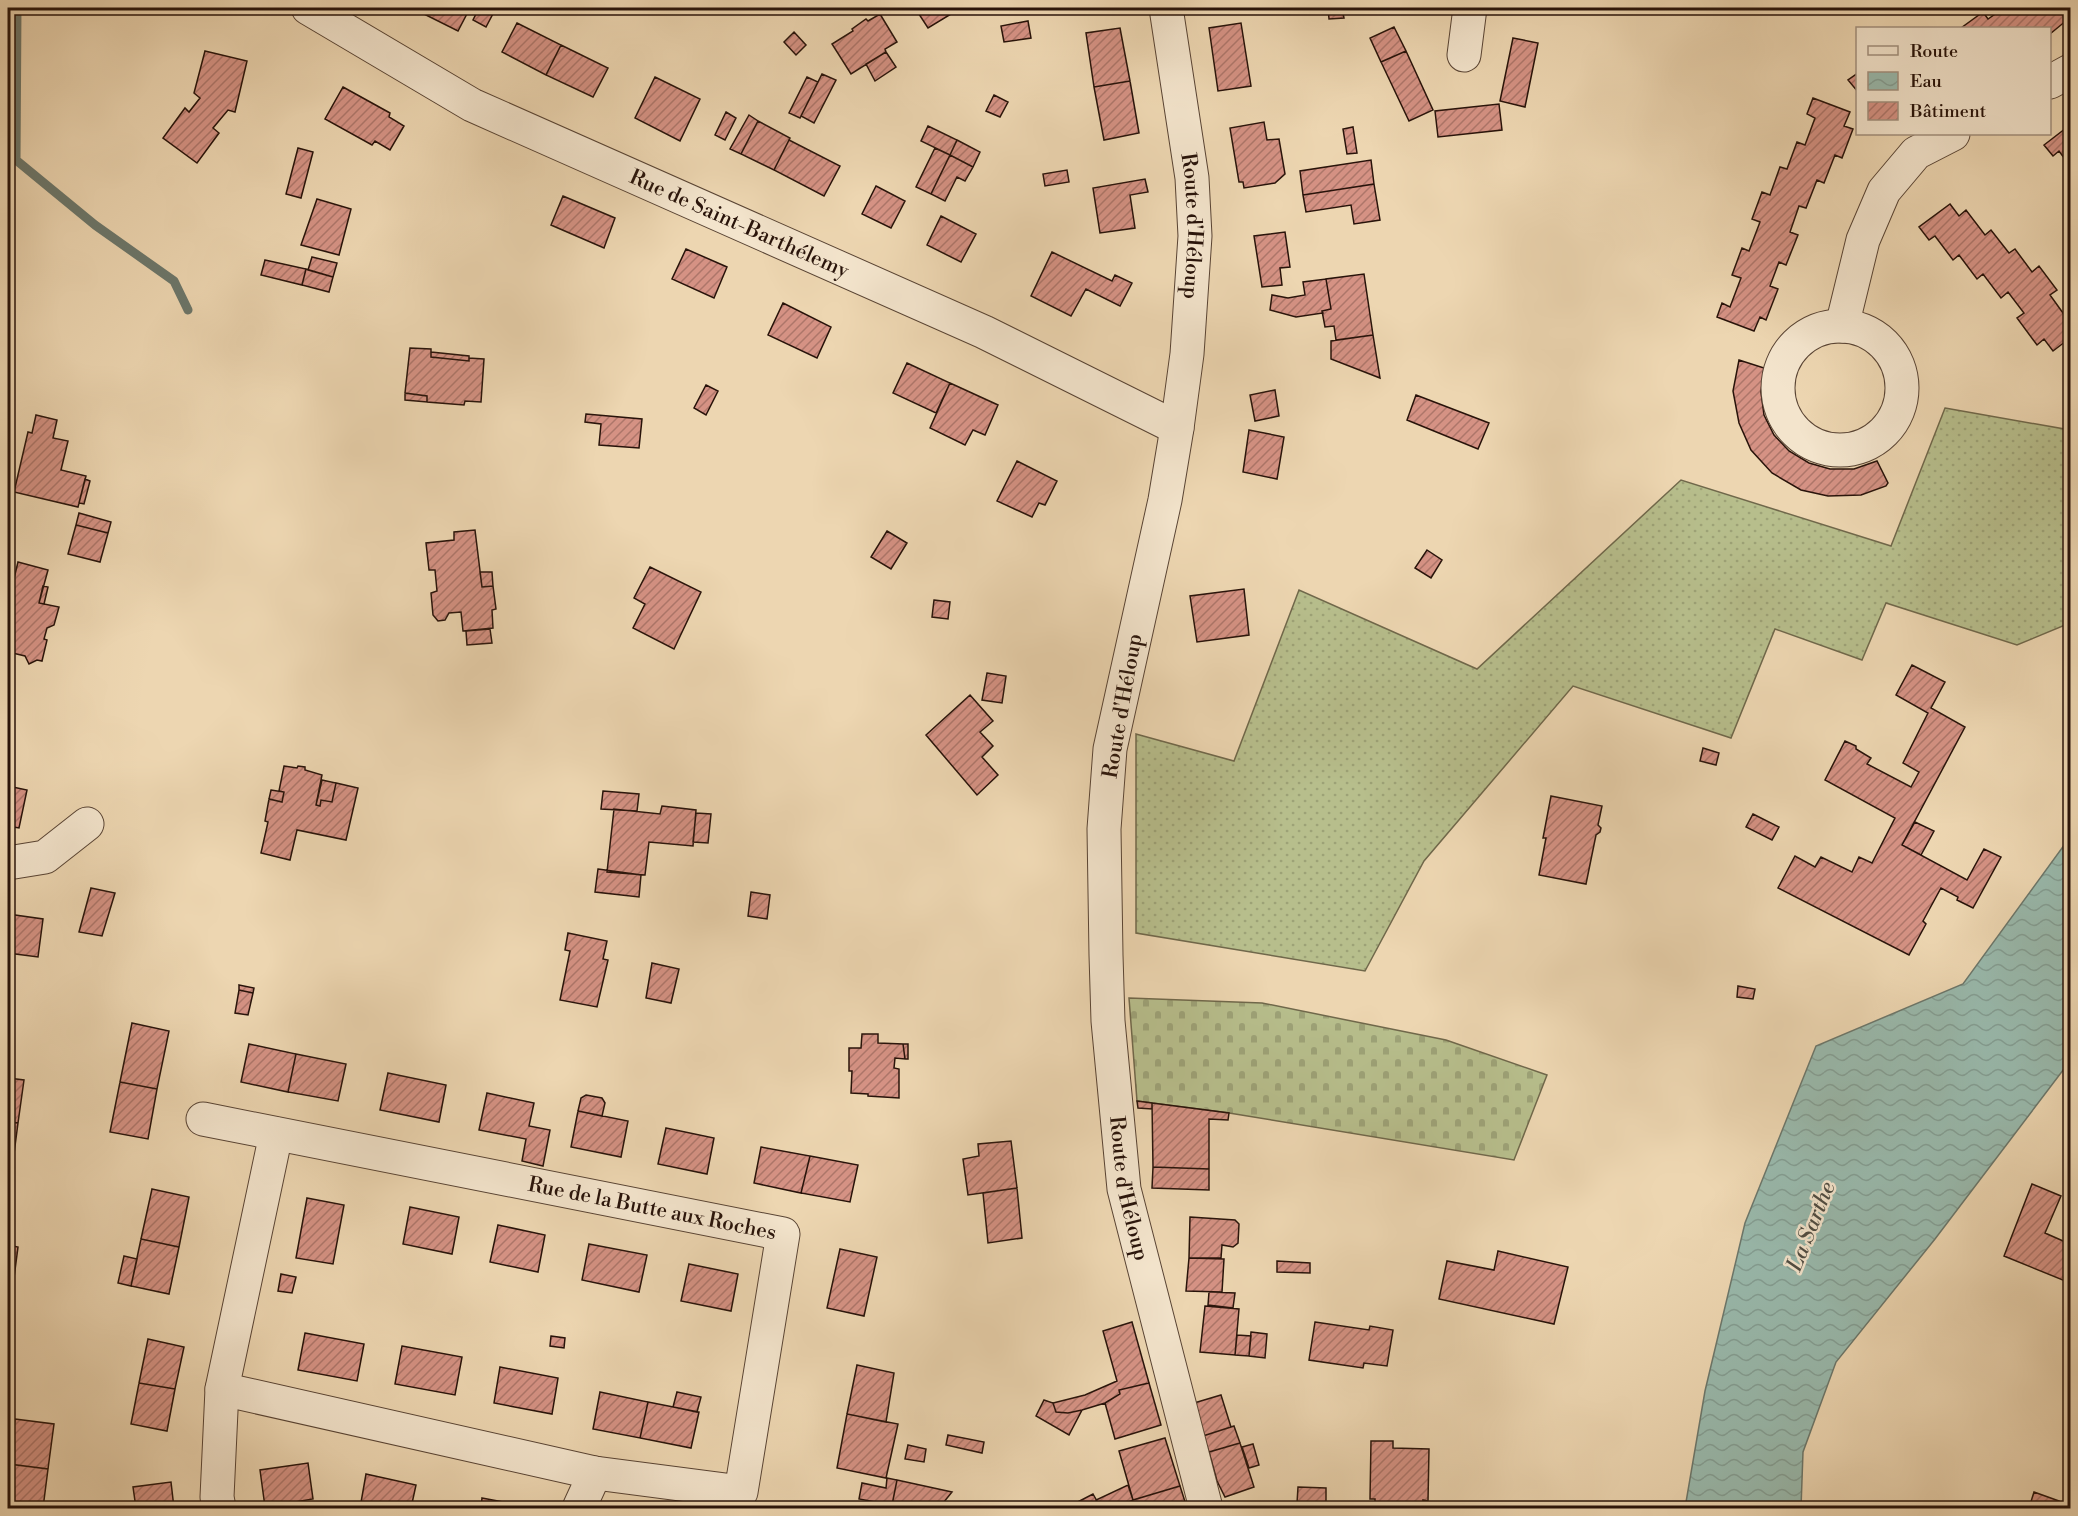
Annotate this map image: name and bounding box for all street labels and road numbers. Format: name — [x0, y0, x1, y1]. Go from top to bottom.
street label: Route d'Héloup — [1174, 151, 1207, 300]
street label: Rue de Saint-Barthélemy — [625, 164, 853, 285]
street label: Route d'Héloup — [1097, 632, 1149, 781]
street label: Route d'Héloup — [1103, 1115, 1154, 1263]
street label: Rue de la Butte aux Roches — [526, 1172, 778, 1246]

